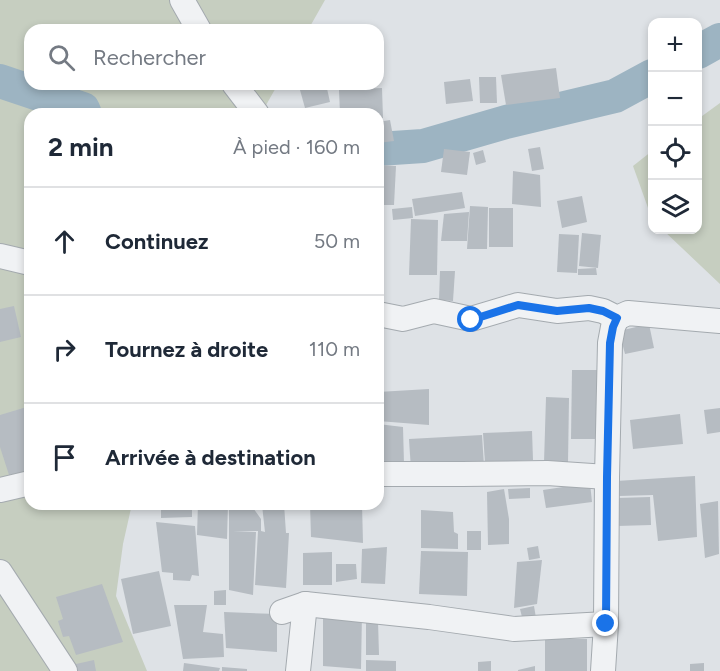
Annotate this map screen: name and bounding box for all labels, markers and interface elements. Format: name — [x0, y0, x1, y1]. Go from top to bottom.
map controls — [648, 18, 702, 234]
button: + — [648, 18, 702, 72]
search box — [24, 24, 384, 90]
icon: search — [45, 41, 78, 74]
text: Rechercher — [93, 44, 206, 71]
button: − — [648, 72, 702, 126]
button: locate — [648, 126, 702, 180]
text: 2 min — [48, 131, 114, 163]
text: À pied · 160 m — [233, 135, 360, 159]
button: layers — [648, 180, 702, 234]
icon: ahead — [48, 225, 81, 258]
text: Continuez — [105, 228, 209, 255]
text: 50 m — [314, 229, 360, 253]
route start — [457, 306, 483, 332]
icon: right — [48, 333, 81, 366]
text: Tournez à droite — [105, 336, 268, 363]
text: 110 m — [309, 337, 360, 361]
icon: arrive — [48, 441, 81, 474]
text: Arrivée à destination — [105, 444, 316, 471]
route end — [592, 610, 618, 636]

